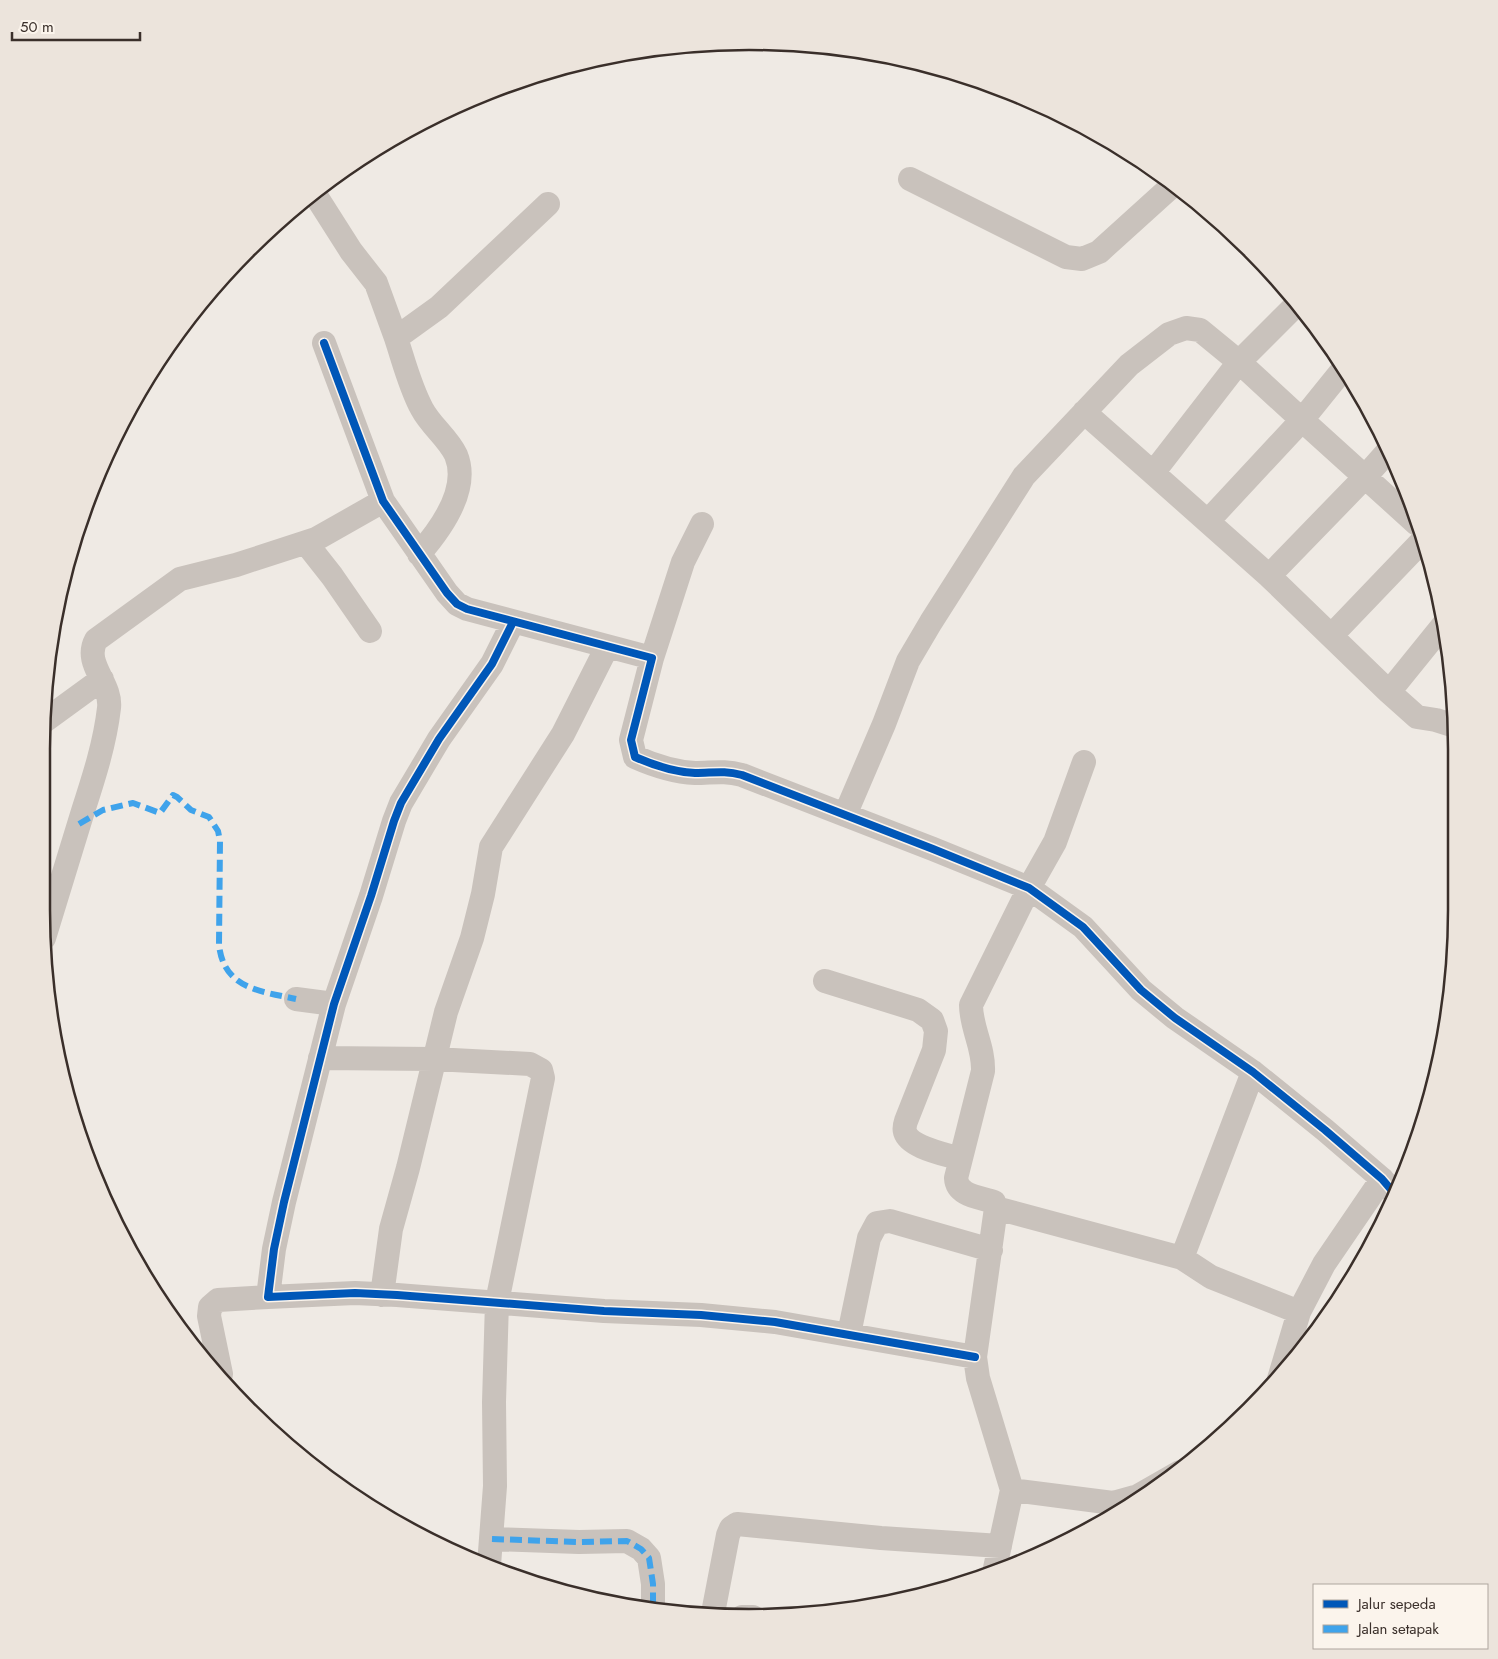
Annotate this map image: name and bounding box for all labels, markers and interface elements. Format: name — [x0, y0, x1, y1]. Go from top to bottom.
scale bar — [12, 10, 140, 42]
text: 50 m — [20, 16, 54, 38]
legend — [1313, 1584, 1488, 1649]
text: Jalur sepeda — [1356, 1593, 1436, 1615]
text: Jalan setapak — [1356, 1618, 1439, 1640]

